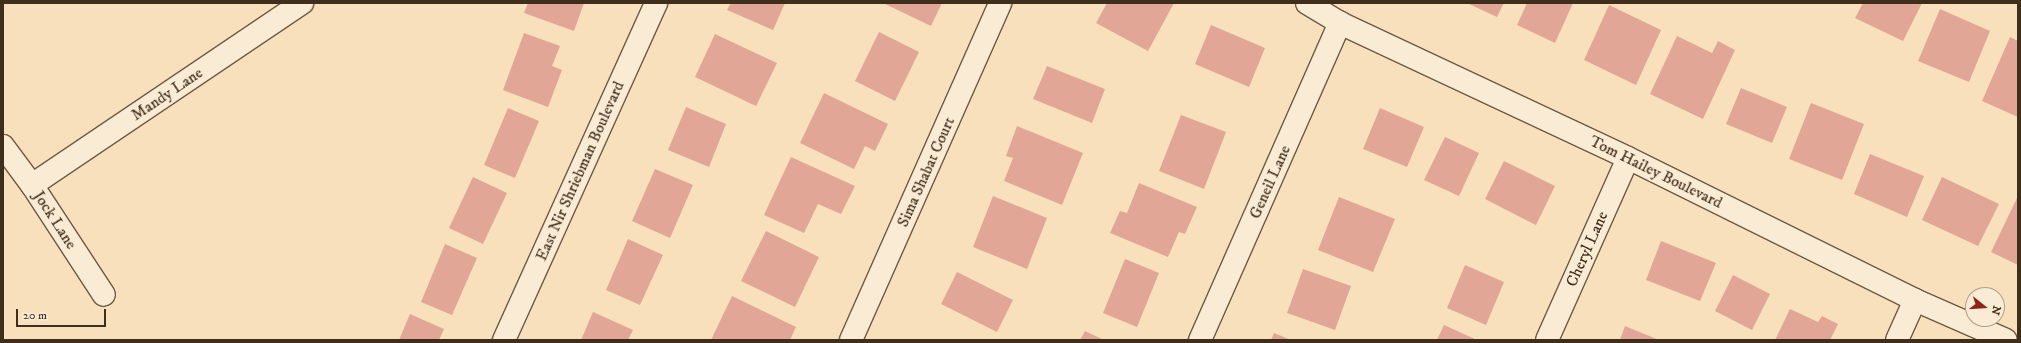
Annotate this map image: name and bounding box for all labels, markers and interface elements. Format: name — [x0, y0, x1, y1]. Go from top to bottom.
street label: Mandy Lane — [128, 63, 206, 125]
street label: East Nir Shriebman Boulevard — [532, 78, 628, 264]
street label: Sima Shabat Court — [893, 114, 959, 230]
street label: Tom Hailey Boulevard — [1587, 132, 1725, 212]
street label: Geneil Lane — [1245, 142, 1295, 222]
street label: Jock Lane — [29, 187, 81, 253]
street label: Cheryl Lane — [1562, 208, 1612, 290]
north arrow — [1965, 287, 2005, 327]
scale bar — [18, 301, 108, 327]
text: N — [1988, 304, 2004, 317]
text: 20 m — [23, 308, 47, 323]

